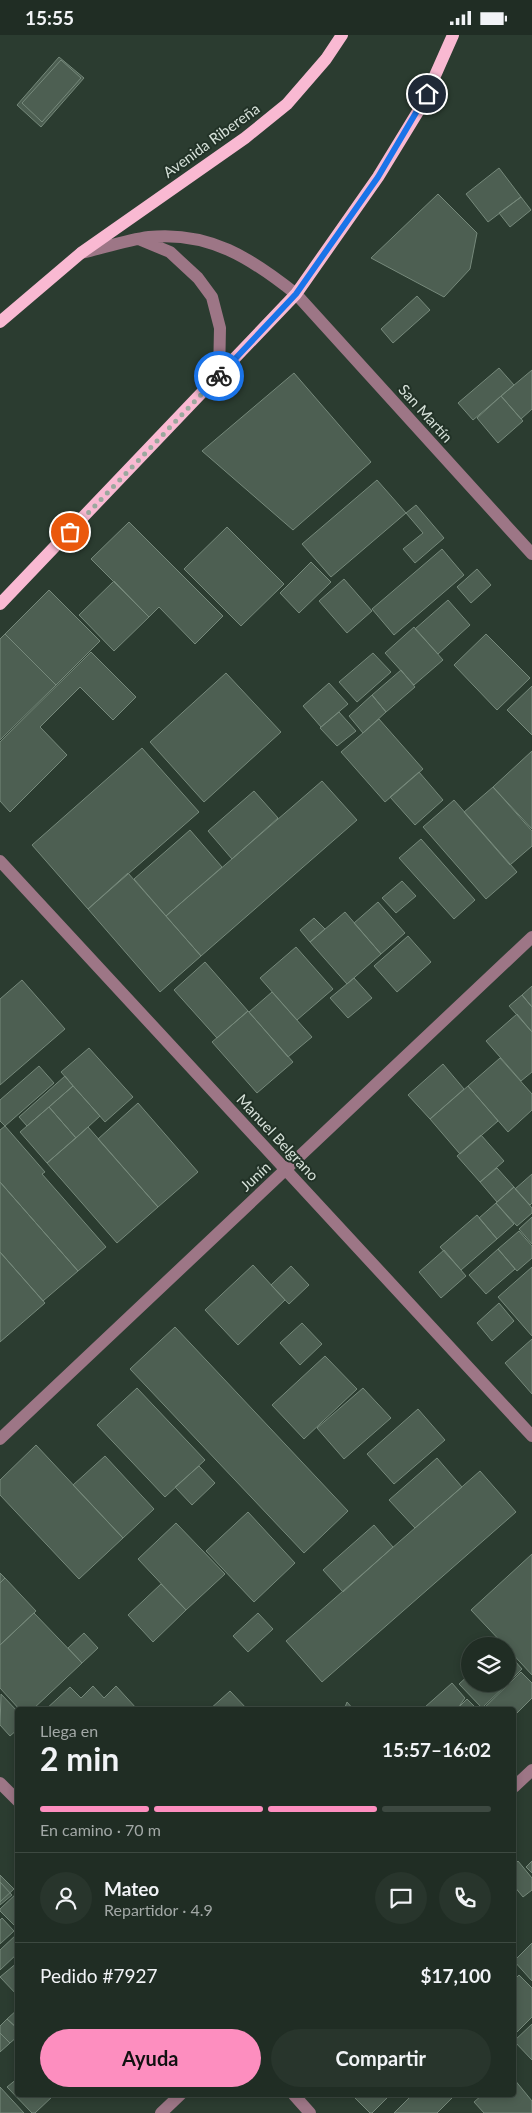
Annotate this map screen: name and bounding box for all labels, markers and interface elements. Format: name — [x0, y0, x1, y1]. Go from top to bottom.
text: 15:55 — [25, 6, 74, 29]
pin — [406, 73, 448, 115]
icon: home — [413, 80, 441, 108]
street label: Avenida Ribereña — [159, 99, 263, 181]
courier — [194, 351, 244, 401]
icon: bike — [205, 362, 233, 390]
street label: San Martín — [395, 380, 457, 446]
pin — [49, 511, 91, 553]
icon: bag — [56, 518, 84, 546]
street label: Manuel Belgrano — [233, 1090, 323, 1184]
street label: Junín — [236, 1158, 274, 1194]
map controls — [461, 1637, 516, 1692]
button: layers — [461, 1637, 516, 1692]
text: Llega en — [40, 1721, 98, 1740]
text: 15:57–16:02 — [382, 1738, 491, 1761]
text: 2 min — [40, 1739, 119, 1778]
text: En camino · 70 m — [40, 1820, 161, 1839]
button: person — [40, 1872, 92, 1924]
button: chat — [375, 1872, 427, 1924]
button: phone — [439, 1872, 491, 1924]
text: Mateo — [104, 1877, 159, 1900]
text: Repartidor · 4.9 — [104, 1900, 213, 1919]
text: Pedido #7927 — [40, 1964, 158, 1987]
text: $17,100 — [420, 1964, 491, 1987]
button: Ayuda — [40, 2029, 261, 2087]
button: Compartir — [271, 2029, 491, 2087]

